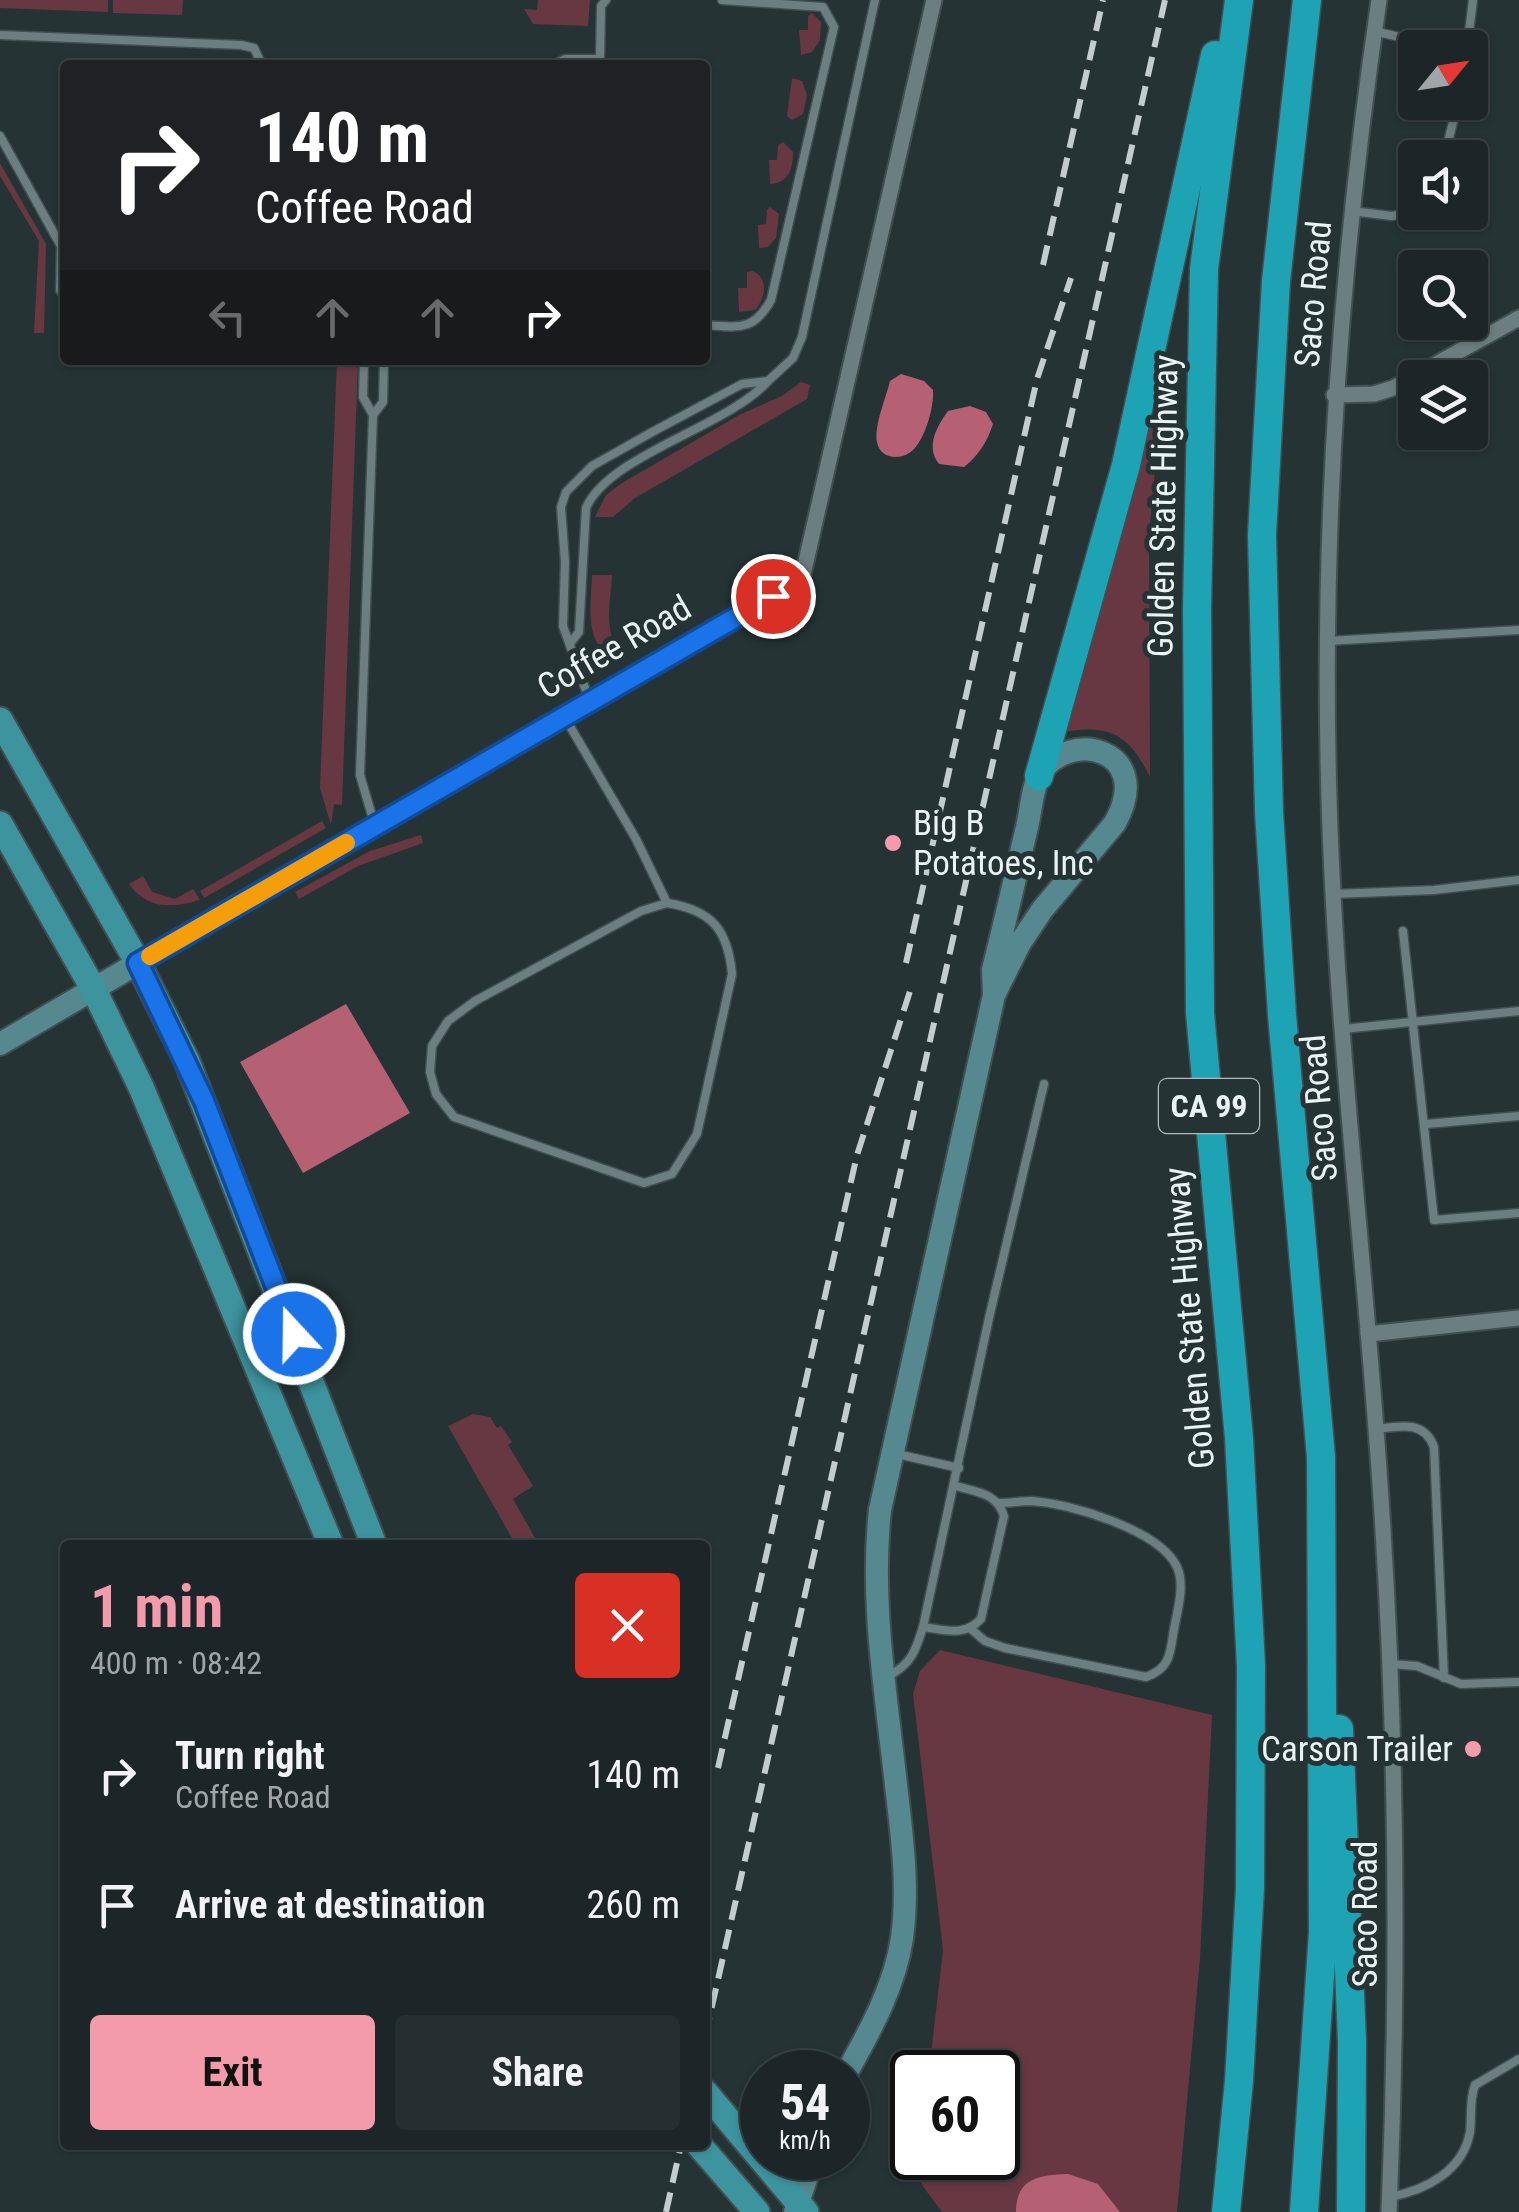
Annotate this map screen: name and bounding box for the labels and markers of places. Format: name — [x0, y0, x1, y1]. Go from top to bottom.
pin — [731, 554, 816, 639]
place label: Big B Potatoes, Inc — [913, 803, 1094, 884]
marker: Big B Potatoes, Inc — [882, 832, 904, 854]
place label: Carson Trailer — [1261, 1729, 1453, 1770]
marker: Carson Trailer — [1462, 1738, 1484, 1760]

